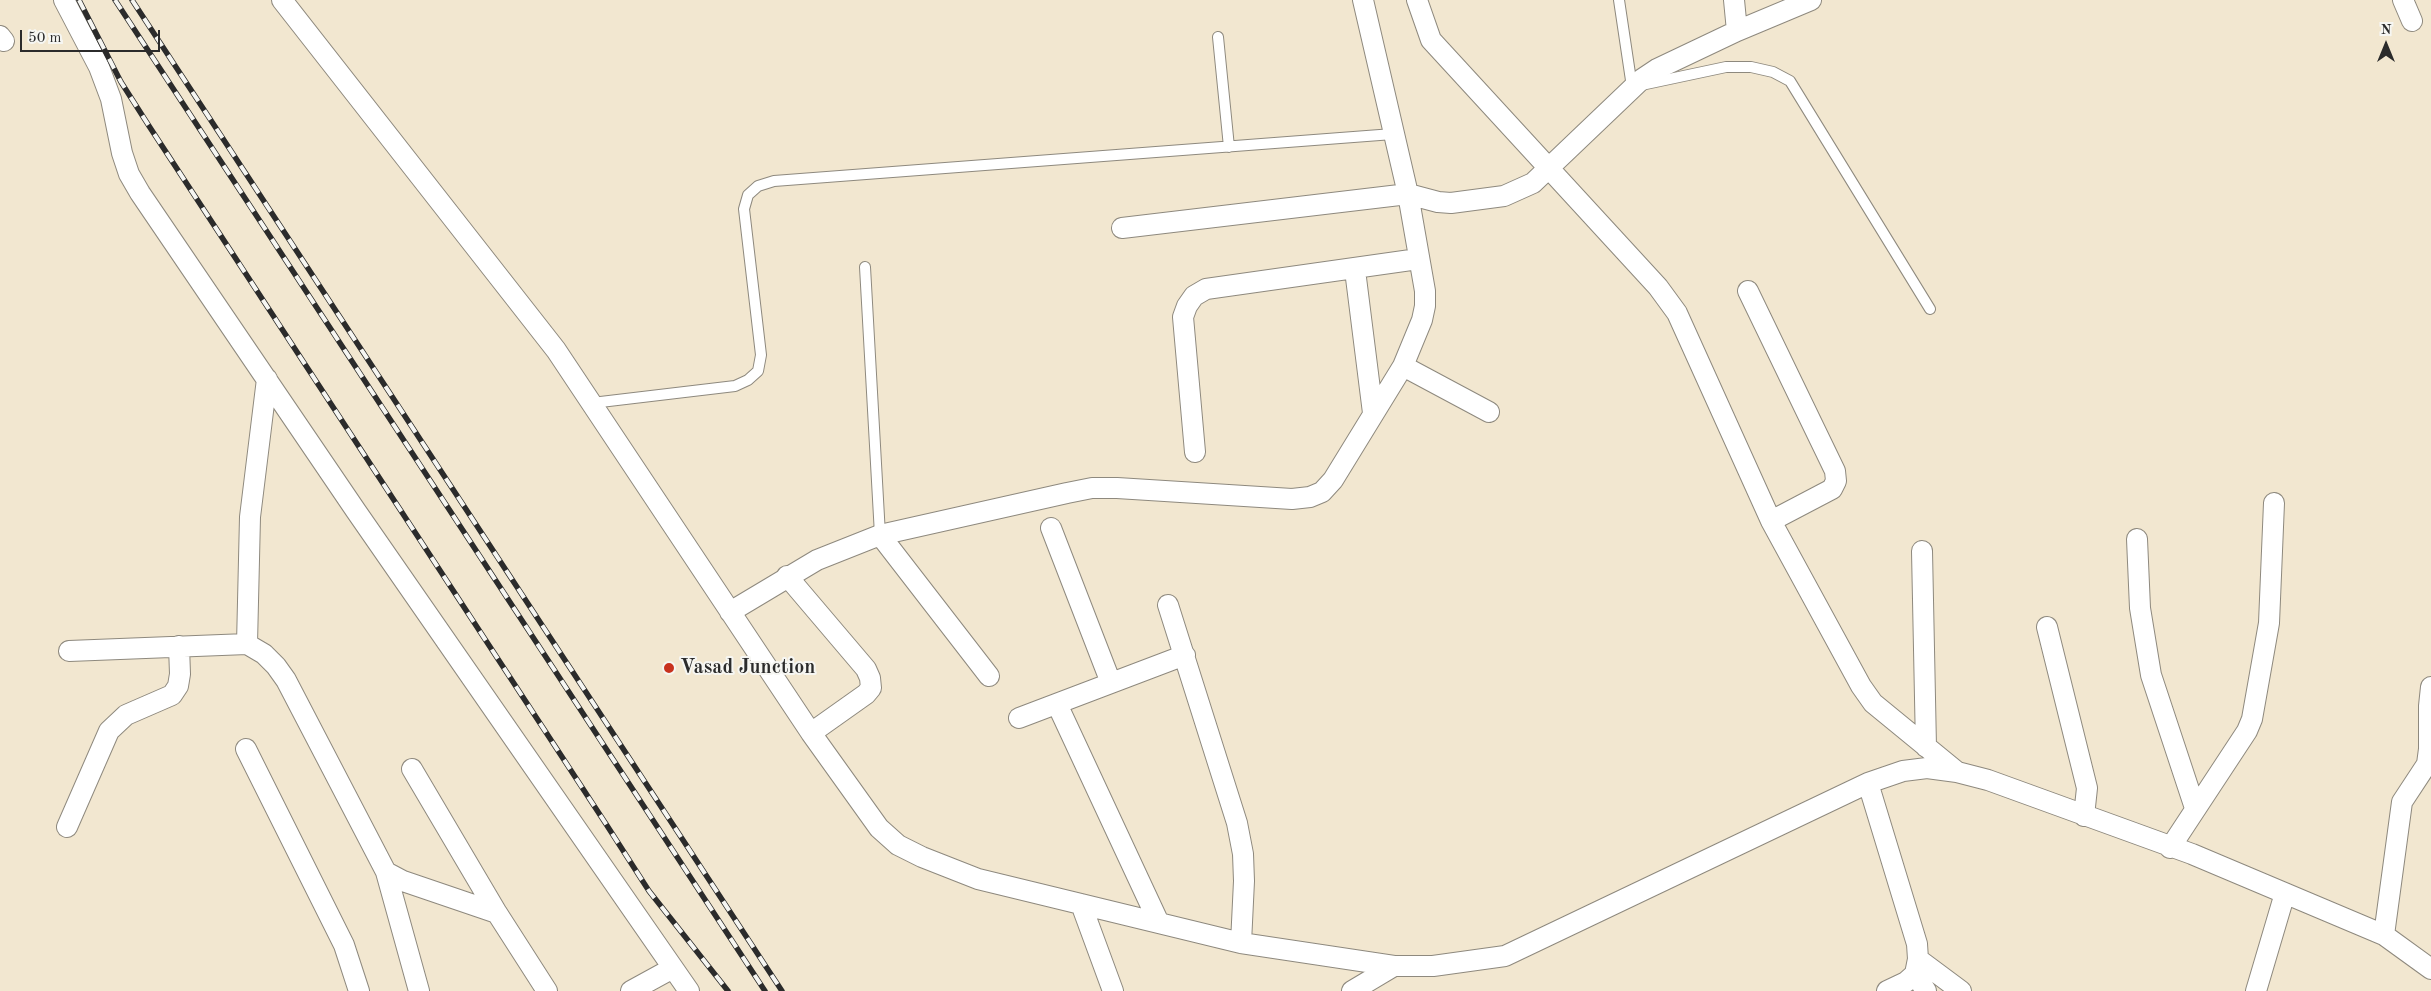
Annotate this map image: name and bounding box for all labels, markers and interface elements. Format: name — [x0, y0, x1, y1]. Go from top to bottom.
scale bar — [22, 20, 162, 52]
north arrow — [2361, 20, 2411, 70]
text: N — [2381, 23, 2391, 37]
text: 50 m — [28, 31, 62, 46]
place label: Vasad Junction — [680, 656, 815, 680]
marker: Vasad Junction — [662, 661, 676, 675]

